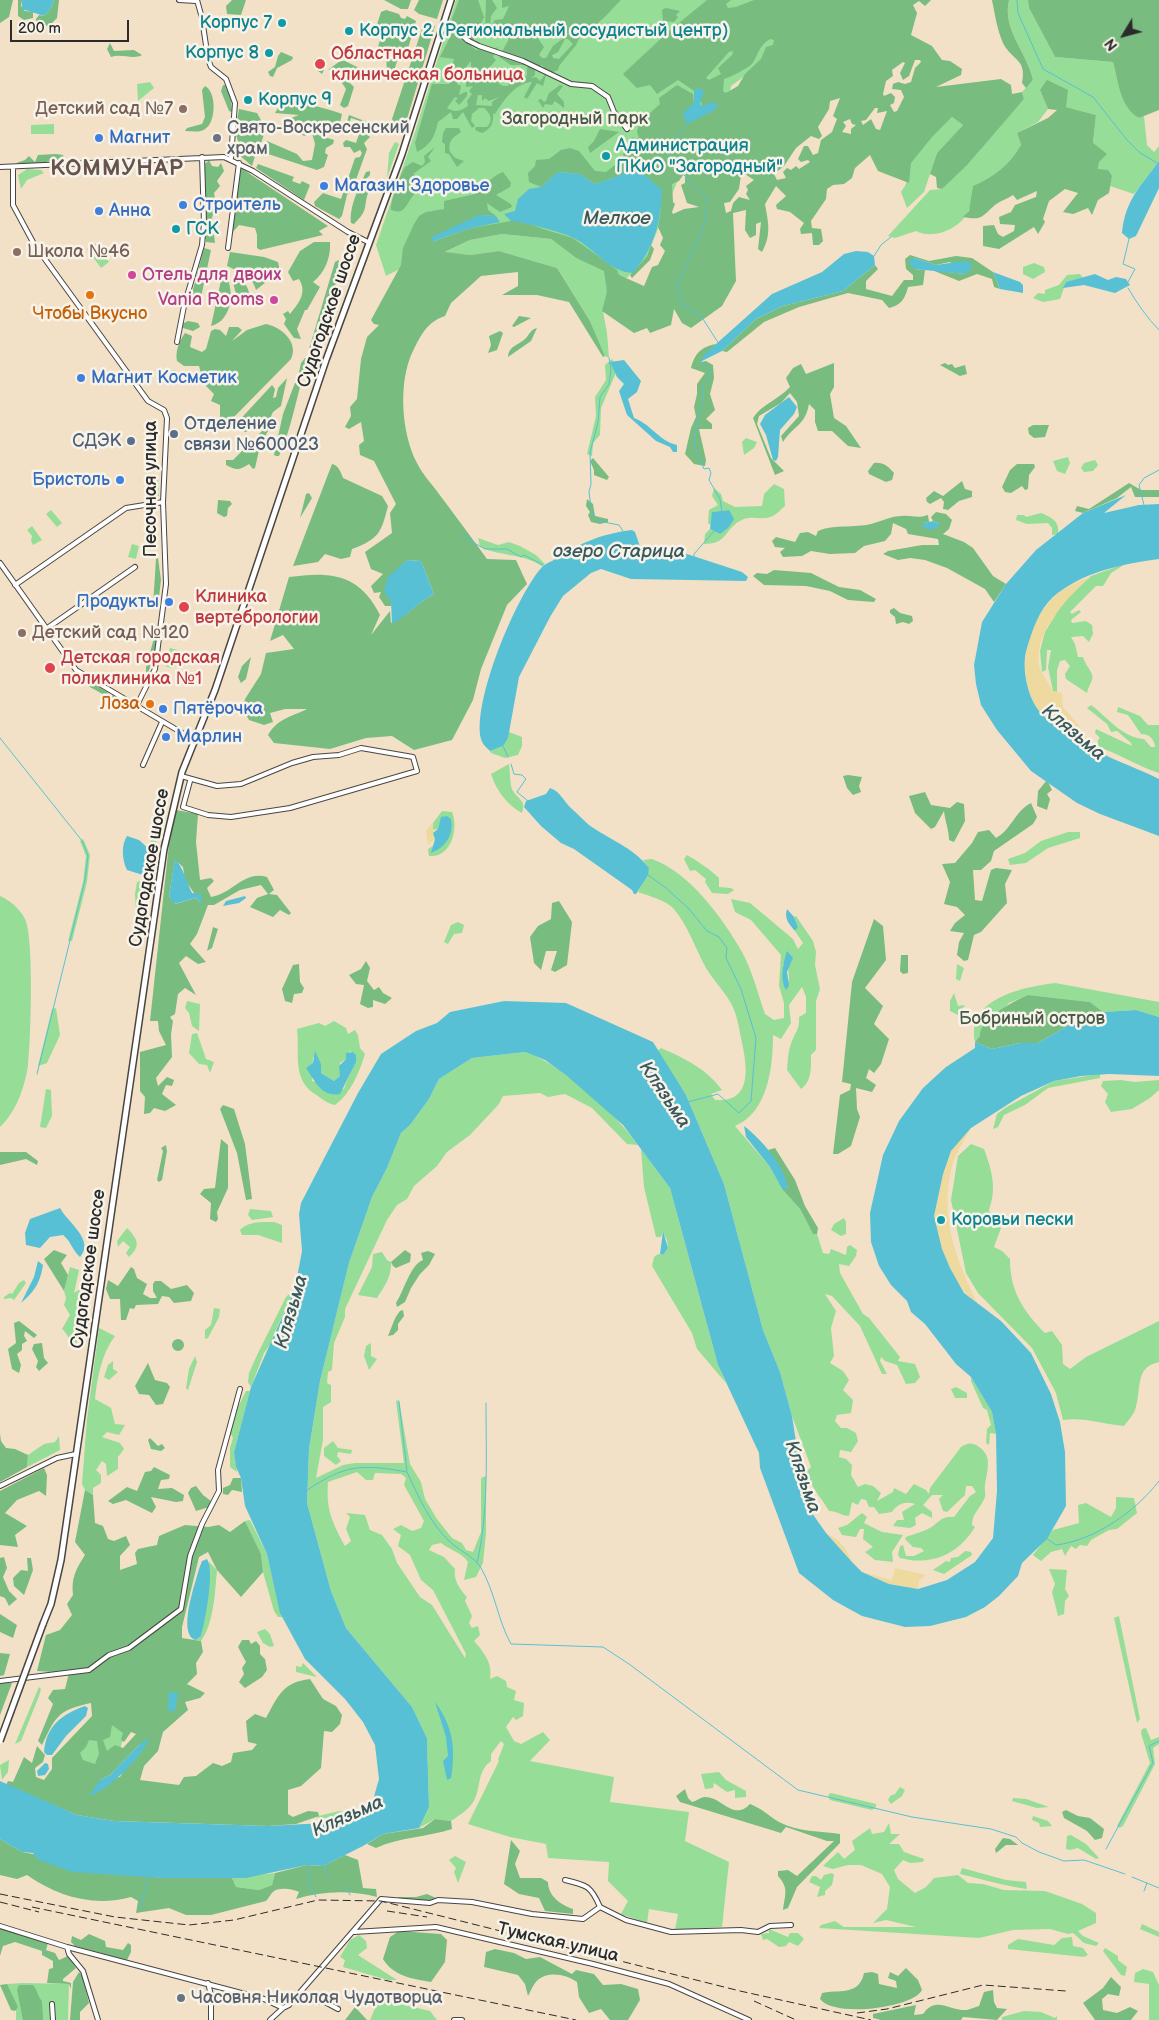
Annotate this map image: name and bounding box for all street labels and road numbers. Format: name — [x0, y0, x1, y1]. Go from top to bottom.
street label: Судогодское шоссе — [294, 232, 366, 390]
street label: Песочная улица — [140, 421, 162, 557]
street label: Судогодское шоссе — [125, 787, 175, 949]
street label: Судогодское шоссе — [67, 1188, 111, 1350]
street label: Тумская улица — [495, 1919, 621, 1967]

